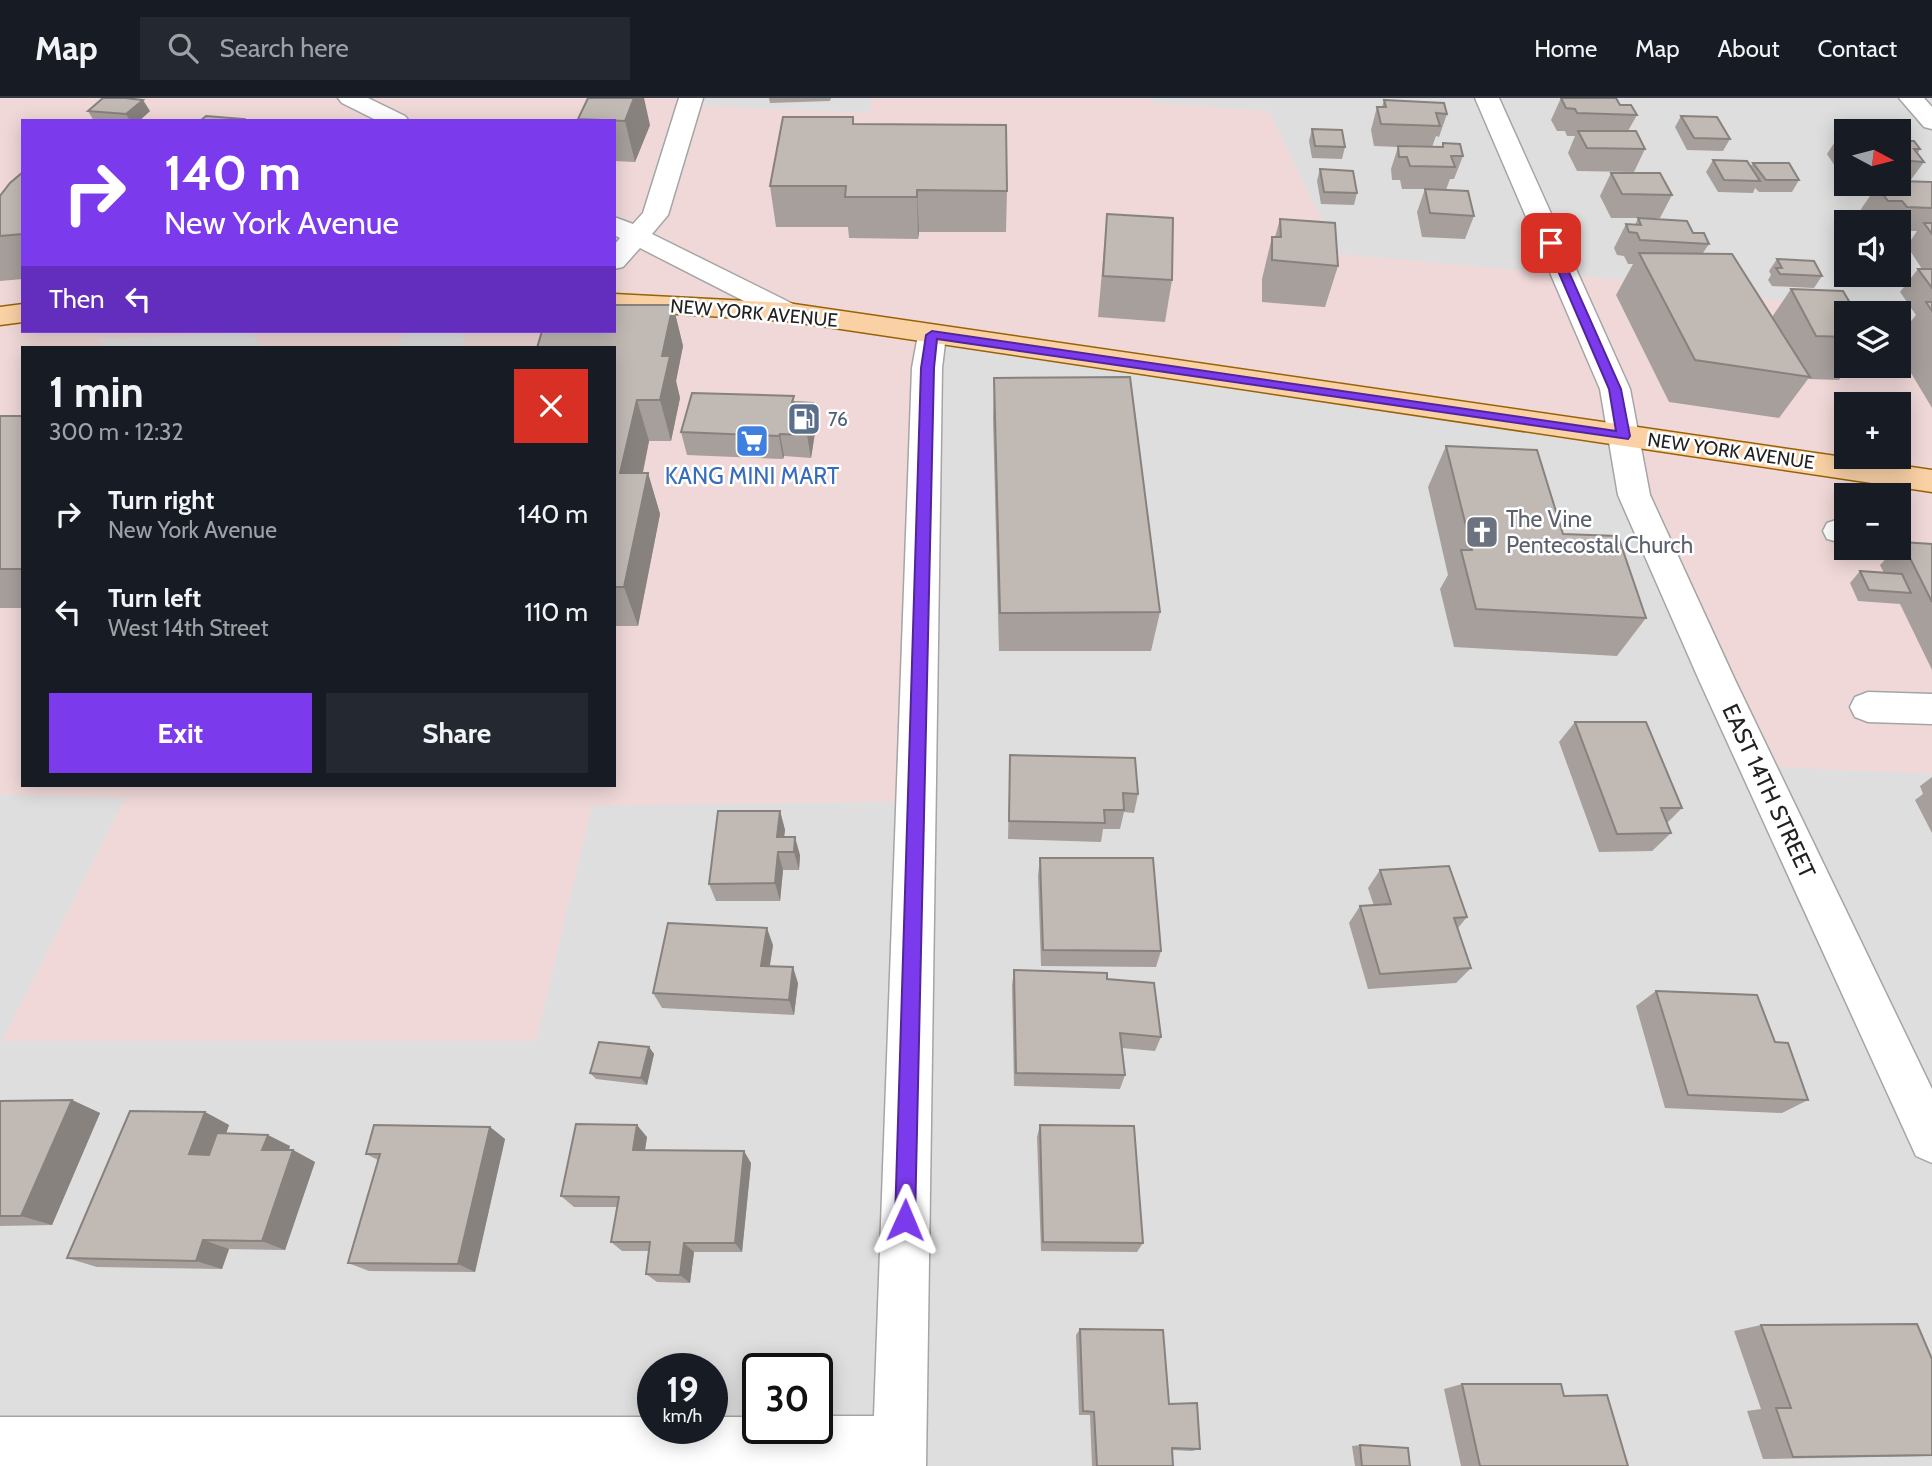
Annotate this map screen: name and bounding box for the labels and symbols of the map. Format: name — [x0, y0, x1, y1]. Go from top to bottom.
north arrow — [1834, 119, 1911, 196]
pin — [1521, 213, 1581, 273]
street label: NEW YORK AVENUE — [669, 294, 839, 332]
fuel station icon: 76 — [785, 400, 823, 438]
place label: 76 — [828, 408, 848, 431]
supermarket icon: KANG MINI MART — [733, 422, 771, 460]
street label: NEW YORK AVENUE — [1646, 428, 1816, 474]
place label: KANG MINI MART — [665, 462, 839, 490]
place label: The Vine Pentecostal Church — [1506, 505, 1693, 559]
church icon: The Vine Pentecostal Church — [1463, 513, 1501, 551]
street label: EAST 14TH STREET — [1716, 699, 1822, 883]
position arrow — [868, 1183, 942, 1257]
speed limit sign: 30 — [742, 1353, 833, 1444]

